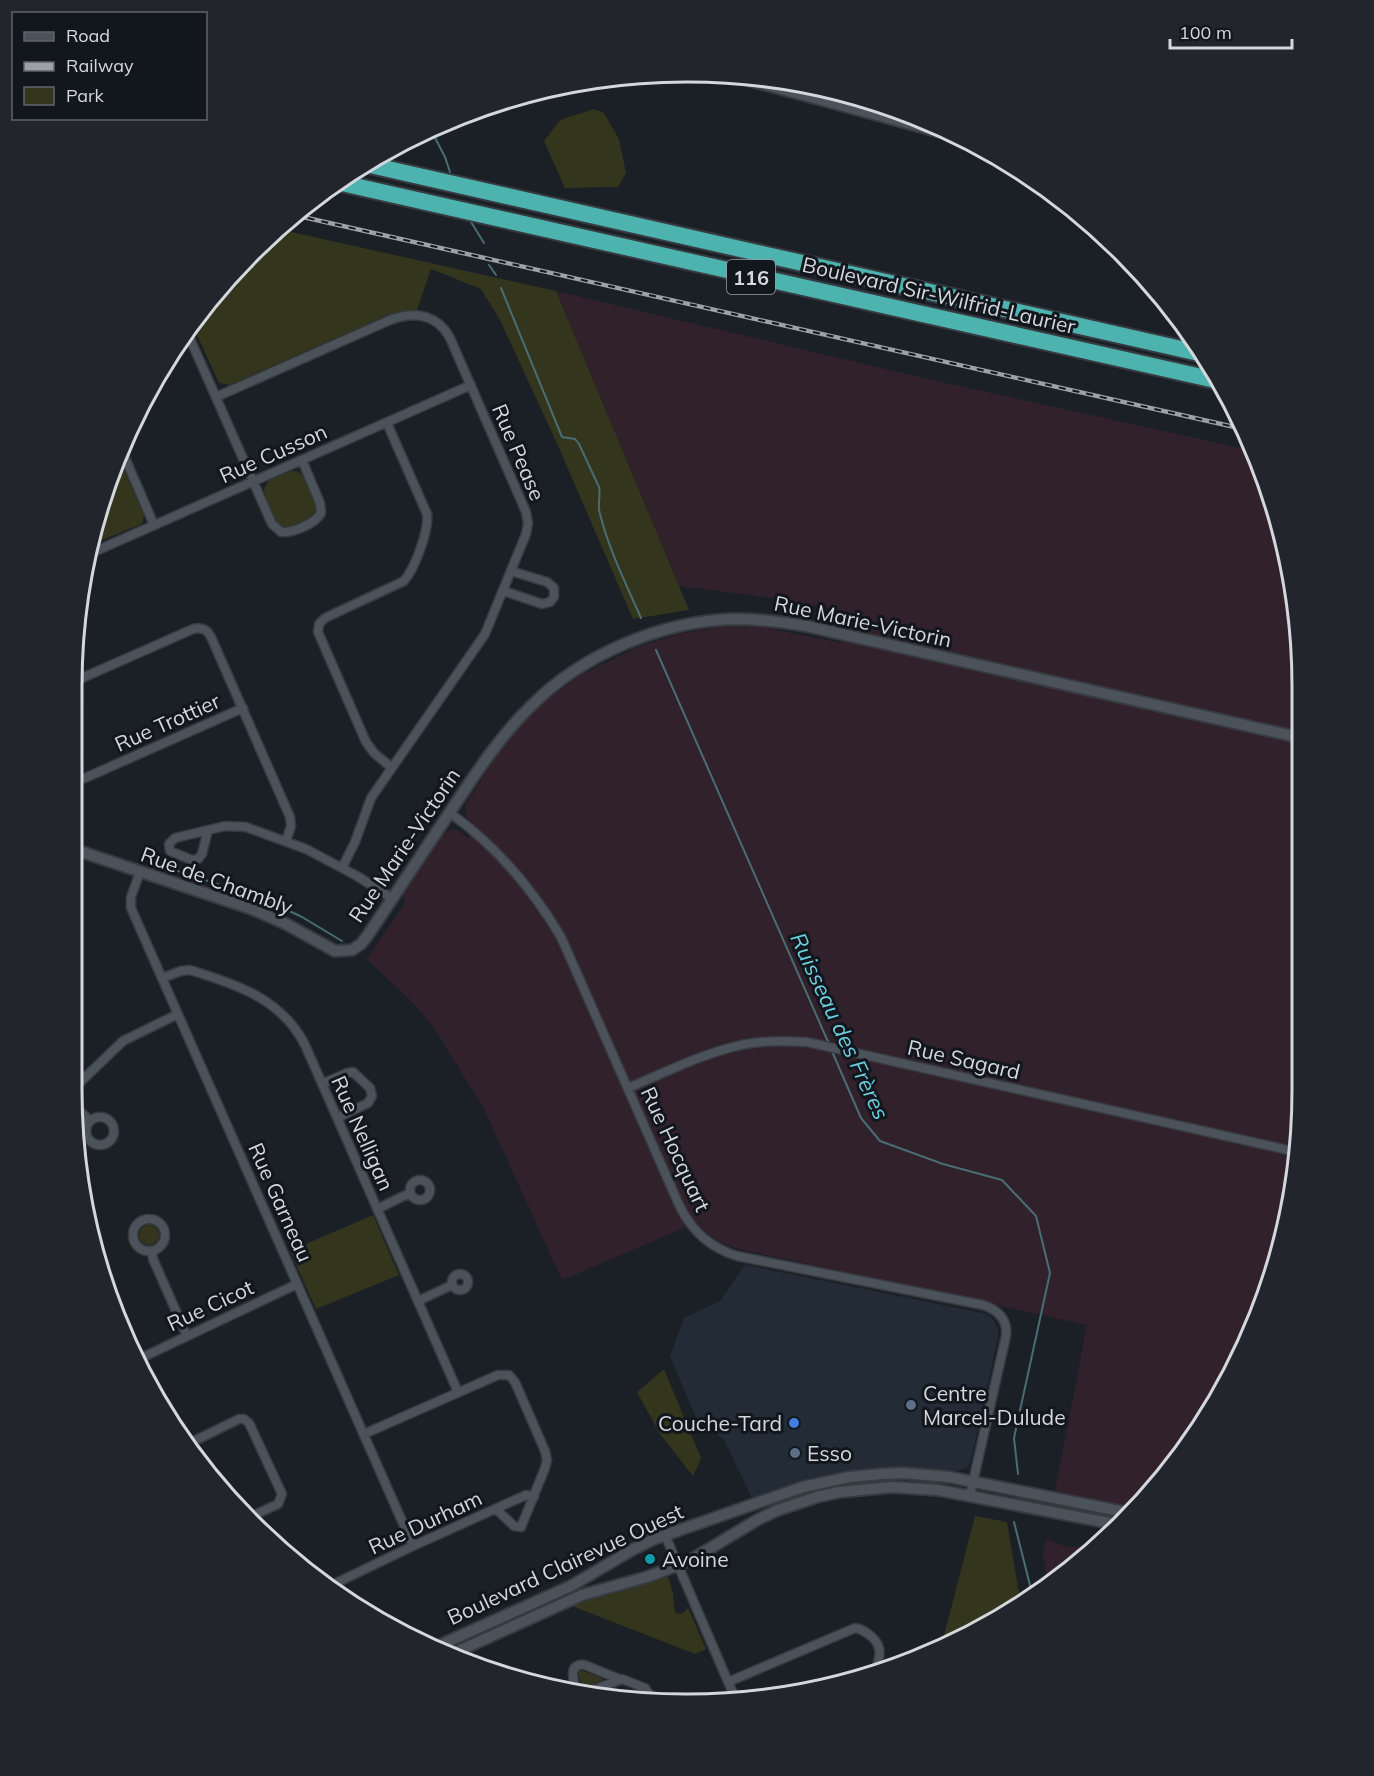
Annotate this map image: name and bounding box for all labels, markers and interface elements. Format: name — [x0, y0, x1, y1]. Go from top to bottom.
legend — [12, 12, 207, 120]
scale bar — [1170, 12, 1292, 50]
text: 100 m — [1179, 21, 1232, 44]
text: Road — [66, 24, 110, 47]
text: Railway — [66, 54, 134, 77]
text: Park — [66, 84, 105, 107]
street label: Boulevard Sir-Wilfrid-Laurier — [800, 251, 1078, 339]
road number: 116 — [727, 260, 775, 294]
street label: Rue Pease — [487, 400, 551, 504]
street label: Rue Cusson — [215, 418, 331, 488]
street label: Rue Marie-Victorin — [772, 590, 954, 652]
street label: Rue Trottier — [110, 687, 224, 757]
street label: Rue Marie-Victorin — [343, 763, 465, 927]
street label: Rue de Chambly — [138, 841, 296, 919]
water label: Ruisseau des Frères — [784, 928, 896, 1124]
street label: Rue Sagard — [905, 1033, 1023, 1085]
street label: Rue Nelligan — [326, 1071, 400, 1195]
street label: Rue Hocquart — [636, 1082, 716, 1216]
street label: Rue Garneau — [243, 1138, 319, 1266]
street label: Rue Cicot — [163, 1274, 257, 1336]
place label: Centre Marcel-Dulude — [923, 1380, 1066, 1430]
marker: Centre Marcel-Dulude — [904, 1398, 918, 1412]
place label: Couche-Tard — [658, 1410, 782, 1436]
marker: Couche-Tard — [787, 1416, 801, 1430]
place label: Esso — [807, 1440, 852, 1466]
marker: Esso — [788, 1446, 802, 1460]
street label: Rue Durham — [364, 1484, 486, 1560]
street label: Boulevard Clairevue Ouest — [443, 1498, 687, 1630]
place label: Avoine — [662, 1546, 729, 1572]
marker: Avoine — [643, 1552, 657, 1566]

